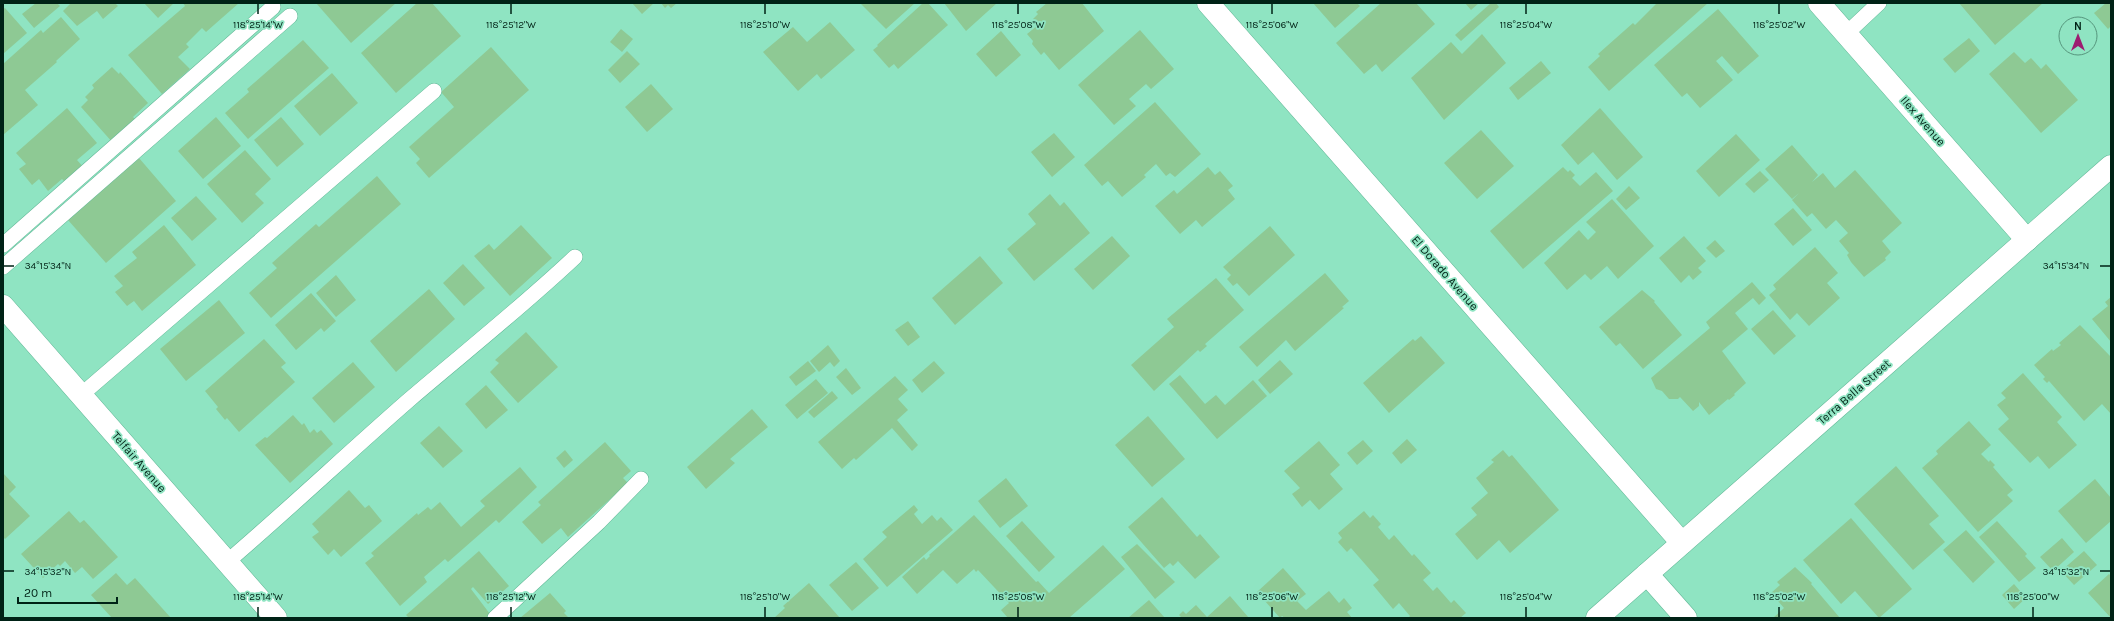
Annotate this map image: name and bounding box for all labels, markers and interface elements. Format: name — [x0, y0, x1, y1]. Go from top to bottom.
north arrow — [2058, 16, 2098, 56]
text: 118°25'14"W — [233, 19, 283, 31]
text: 118°25'12"W — [486, 19, 536, 31]
text: 118°25'10"W — [740, 19, 790, 31]
text: 118°25'08"W — [991, 19, 1045, 31]
text: 118°25'06"W — [1246, 19, 1298, 31]
text: 118°25'04"W — [1500, 19, 1552, 31]
text: 118°25'02"W — [1753, 19, 1805, 31]
text: N — [2074, 20, 2082, 33]
street label: Ilex Avenue — [1898, 93, 1948, 149]
street label: El Dorado Avenue — [1409, 233, 1481, 313]
text: 34°15'34"N — [25, 260, 71, 272]
text: 34°15'34"N — [2043, 260, 2089, 272]
street label: Terra Bella Street — [1815, 356, 1894, 428]
street label: Telfair Avenue — [109, 429, 169, 495]
text: 34°15'32"N — [25, 566, 71, 578]
text: 34°15'32"N — [2043, 566, 2089, 578]
scale bar — [18, 579, 117, 605]
text: 20 m — [24, 586, 52, 600]
text: 118°25'14"W — [233, 591, 283, 603]
text: 118°25'12"W — [486, 591, 536, 603]
text: 118°25'10"W — [740, 591, 790, 603]
text: 118°25'08"W — [991, 591, 1045, 603]
text: 118°25'06"W — [1246, 591, 1298, 603]
text: 118°25'04"W — [1500, 591, 1552, 603]
text: 118°25'02"W — [1753, 591, 1805, 603]
text: 118°25'00"W — [2007, 591, 2059, 603]

